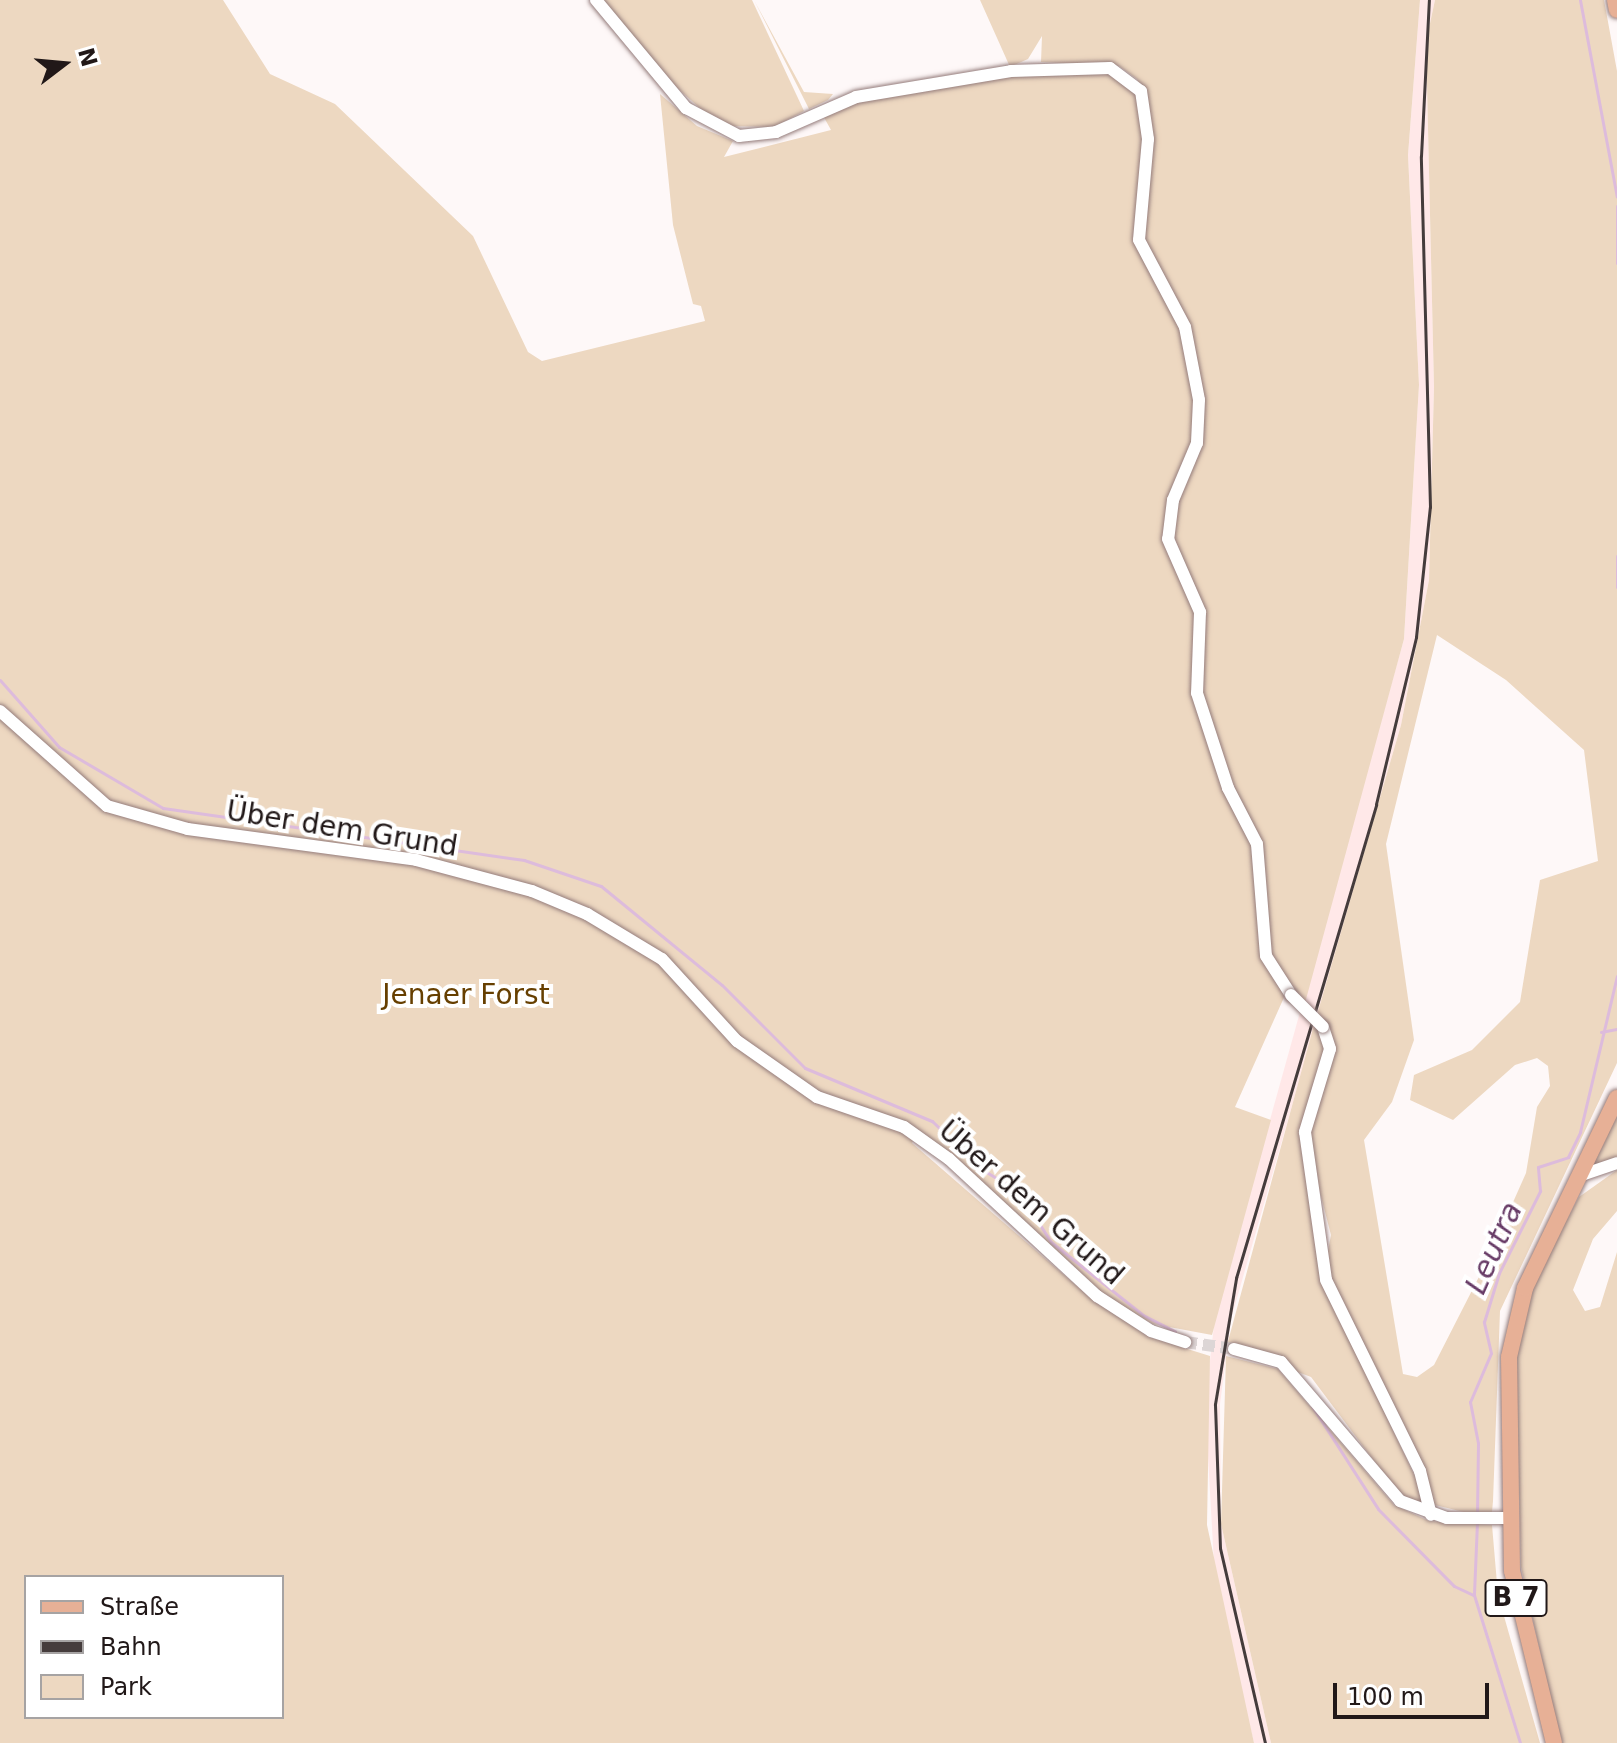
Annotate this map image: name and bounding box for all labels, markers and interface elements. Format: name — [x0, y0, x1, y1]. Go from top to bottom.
north arrow — [24, 24, 104, 104]
text: N — [73, 45, 102, 70]
street label: Über dem Grund — [224, 794, 460, 864]
park label: Jenaer Forst — [382, 978, 550, 1012]
street label: Über dem Grund — [932, 1114, 1130, 1292]
water label: Leutra — [1458, 1197, 1530, 1299]
legend — [24, 1575, 284, 1719]
road number: B 7 — [1484, 1576, 1548, 1620]
text: Straße — [100, 1593, 179, 1621]
text: Bahn — [100, 1633, 162, 1661]
scale bar — [1337, 1667, 1493, 1717]
text: Park — [100, 1673, 152, 1701]
text: 100 m — [1347, 1683, 1424, 1711]

